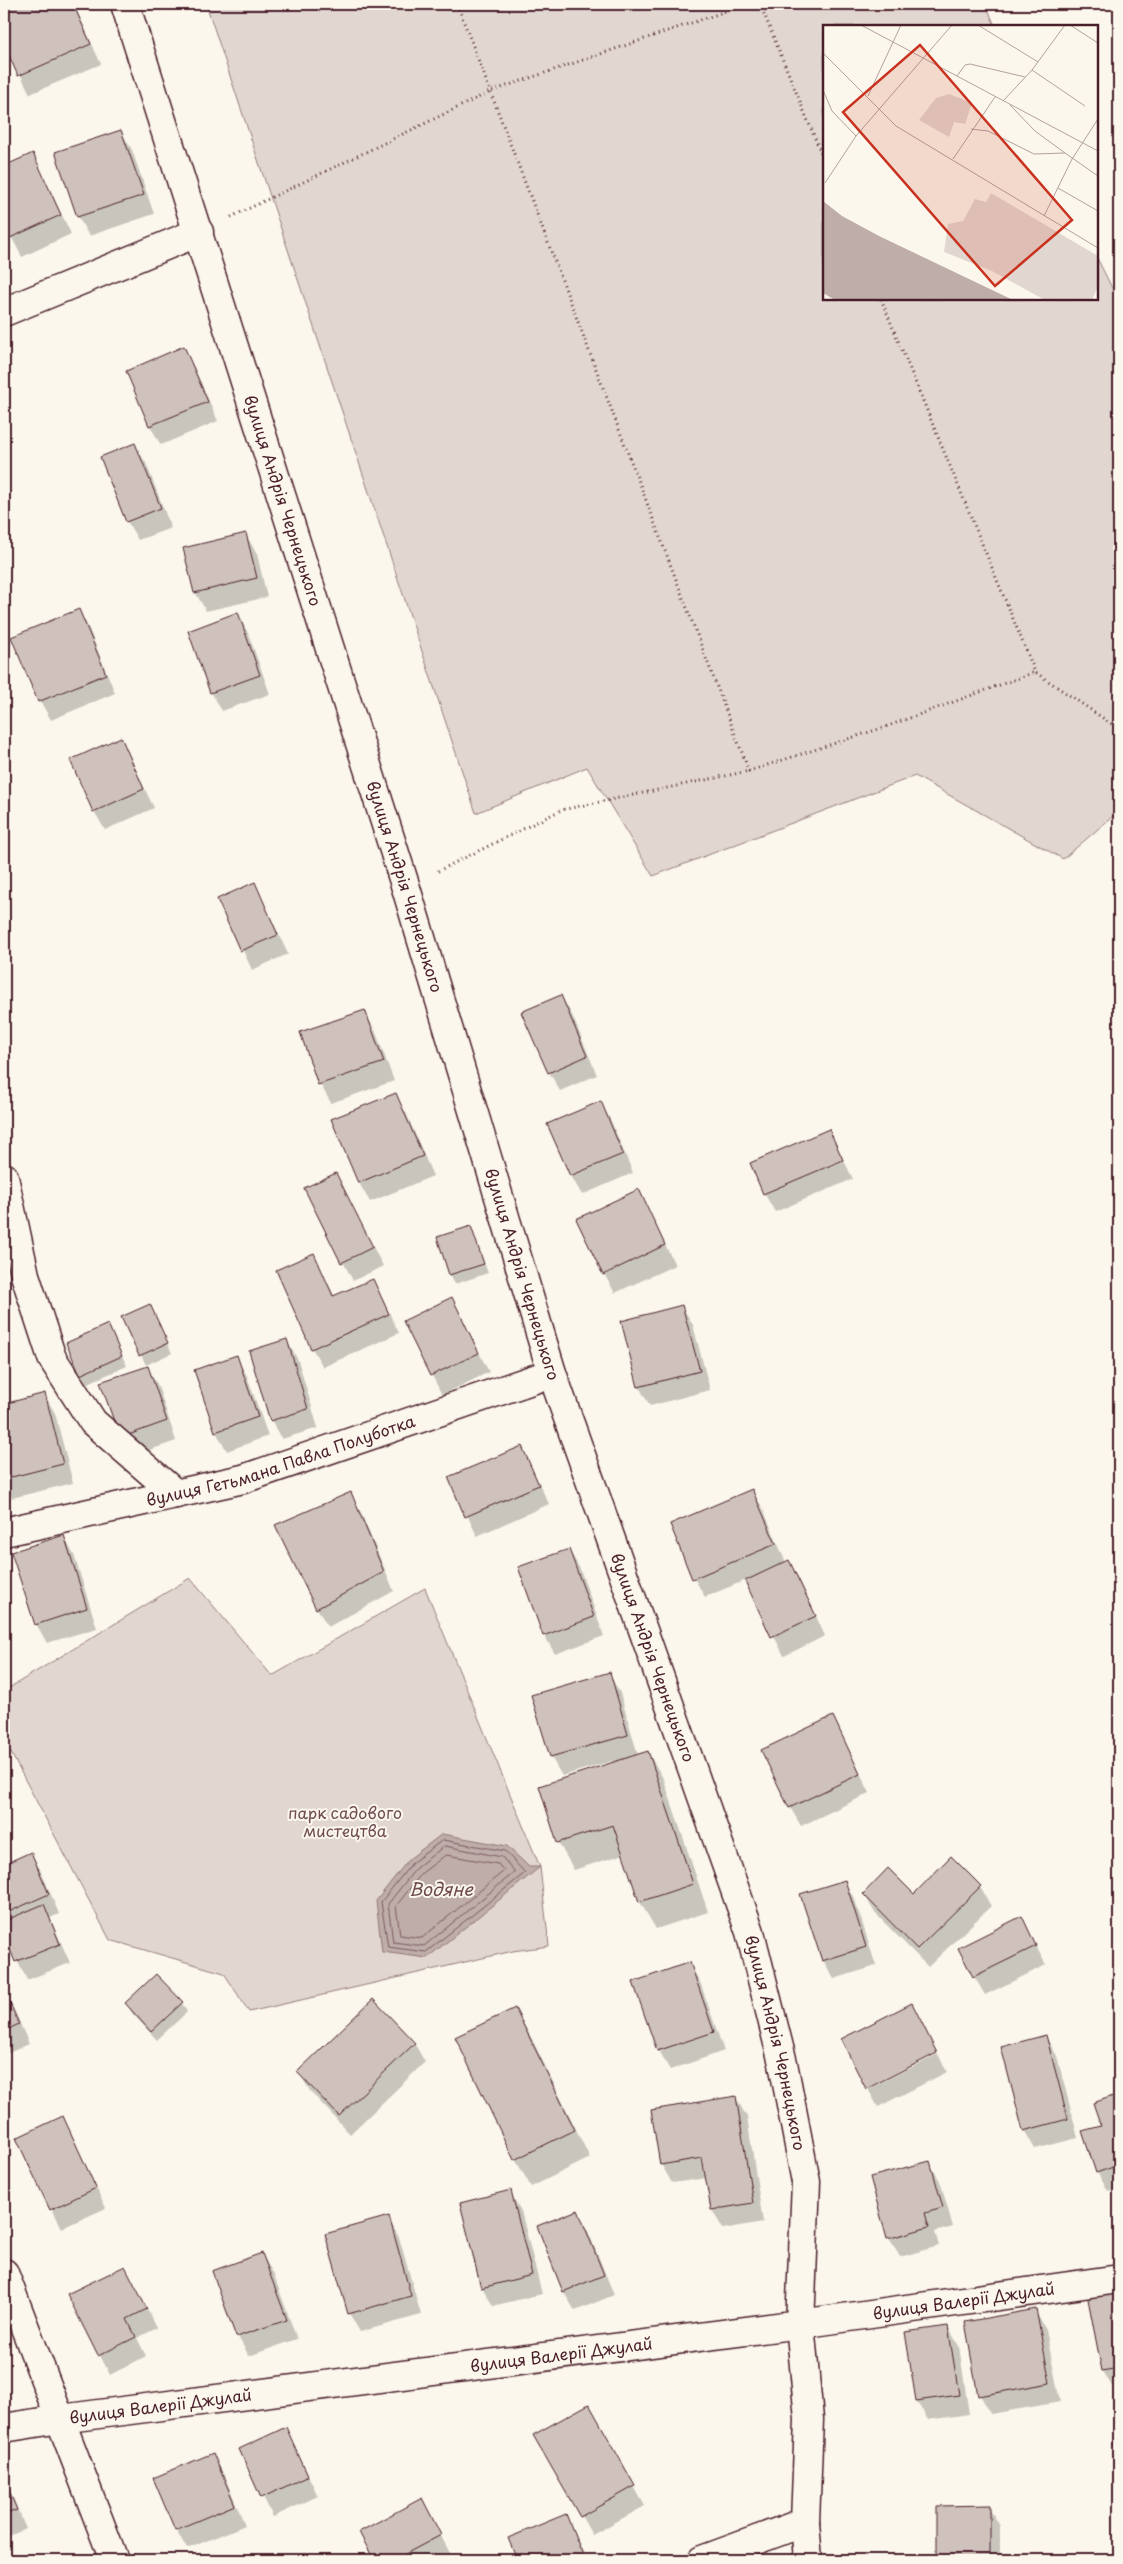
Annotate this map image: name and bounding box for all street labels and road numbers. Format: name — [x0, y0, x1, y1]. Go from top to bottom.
street label: вулиця Андрія Чернецького — [239, 392, 329, 609]
street label: вулиця Андрія Чернецького — [362, 778, 450, 995]
street label: вулиця Андрія Чернецького — [480, 1165, 567, 1383]
street label: вулиця Гетьмана Павла Полуботка — [144, 1408, 418, 1511]
street label: вулиця Андрія Чернецького — [606, 1549, 702, 1765]
street label: вулиця Андрія Чернецького — [740, 1932, 813, 2152]
street label: вулиця Валерії Джулай — [871, 2275, 1056, 2325]
street label: вулиця Валерії Джулай — [469, 2330, 653, 2377]
street label: вулиця Валерії Джулай — [68, 2382, 253, 2429]

